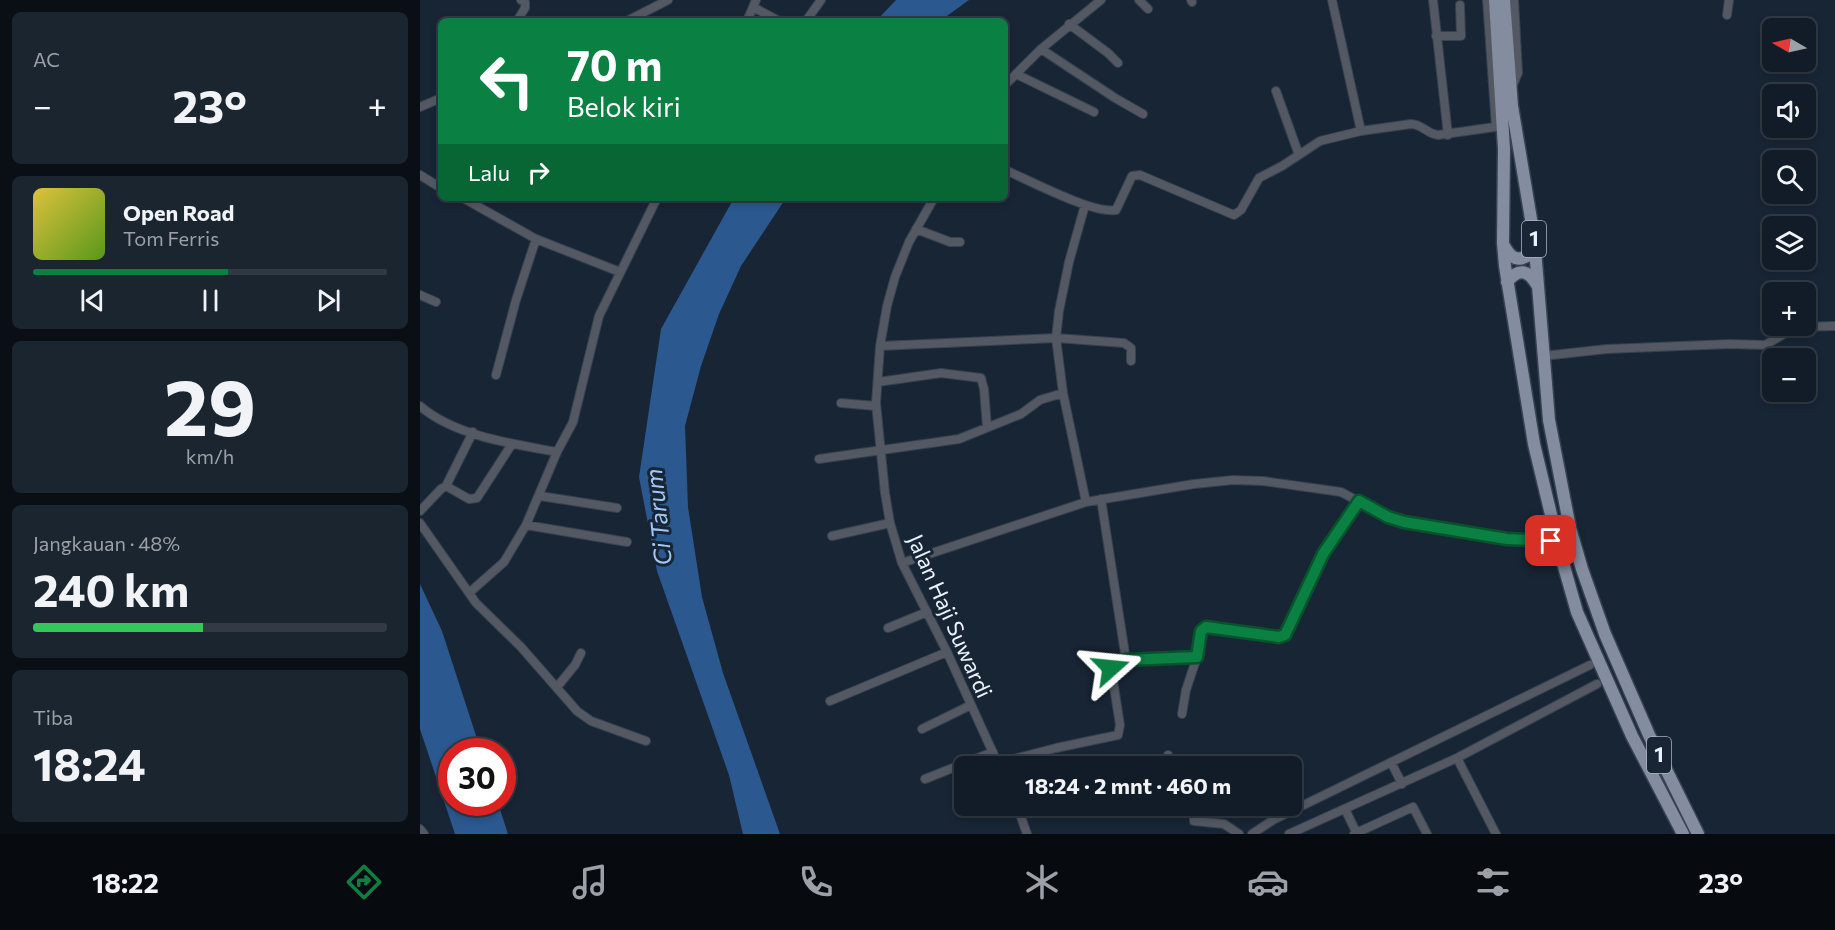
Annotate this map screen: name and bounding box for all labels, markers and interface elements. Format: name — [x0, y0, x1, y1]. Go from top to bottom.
north arrow — [1762, 18, 1816, 72]
map controls — [1762, 18, 1816, 402]
text: 70 m — [567, 38, 662, 90]
icon: left — [468, 42, 546, 120]
text: AC — [33, 47, 60, 71]
text: 23° — [173, 77, 247, 132]
text: − — [33, 84, 52, 125]
text: + — [368, 84, 387, 125]
button: sound — [1762, 84, 1816, 138]
text: Belok kiri — [567, 90, 681, 123]
button: search — [1762, 150, 1816, 204]
icon: right — [522, 156, 555, 189]
text: Lalu — [468, 159, 510, 186]
text: Open Road — [123, 199, 234, 226]
button: layers — [1762, 216, 1816, 270]
road number: 1 — [1522, 221, 1546, 257]
text: Tom Ferris — [123, 226, 219, 250]
button: + — [1762, 282, 1816, 336]
icon: previous — [76, 284, 109, 317]
icon: pause — [194, 284, 227, 317]
icon: next — [312, 284, 345, 317]
button: − — [1762, 348, 1816, 402]
text: 29 — [164, 357, 256, 452]
text: km/h — [186, 444, 234, 468]
water label: Ci Tarum — [638, 467, 677, 567]
pin — [1525, 515, 1576, 566]
icon: arrive — [1534, 524, 1567, 557]
street label: Jalan Haji Suwardi — [902, 530, 999, 702]
text: Jangkauan · 48% — [33, 531, 180, 555]
text: 240 km — [33, 561, 189, 616]
position arrow — [1079, 636, 1143, 700]
text: Tiba — [33, 705, 73, 729]
text: 18:24 — [33, 735, 146, 790]
road number: 1 — [1647, 737, 1671, 773]
speed limit sign: 30 — [438, 738, 516, 816]
text: 18:24 · 2 mnt · 460 m — [1025, 772, 1231, 799]
icon: directions — [343, 861, 385, 903]
icon: music — [569, 861, 611, 903]
icon: phone — [795, 861, 837, 903]
icon: climate — [1021, 861, 1063, 903]
icon: car — [1247, 861, 1289, 903]
icon: filters — [1472, 861, 1514, 903]
text: 18:22 — [92, 866, 159, 899]
text: 23° — [1698, 866, 1743, 899]

